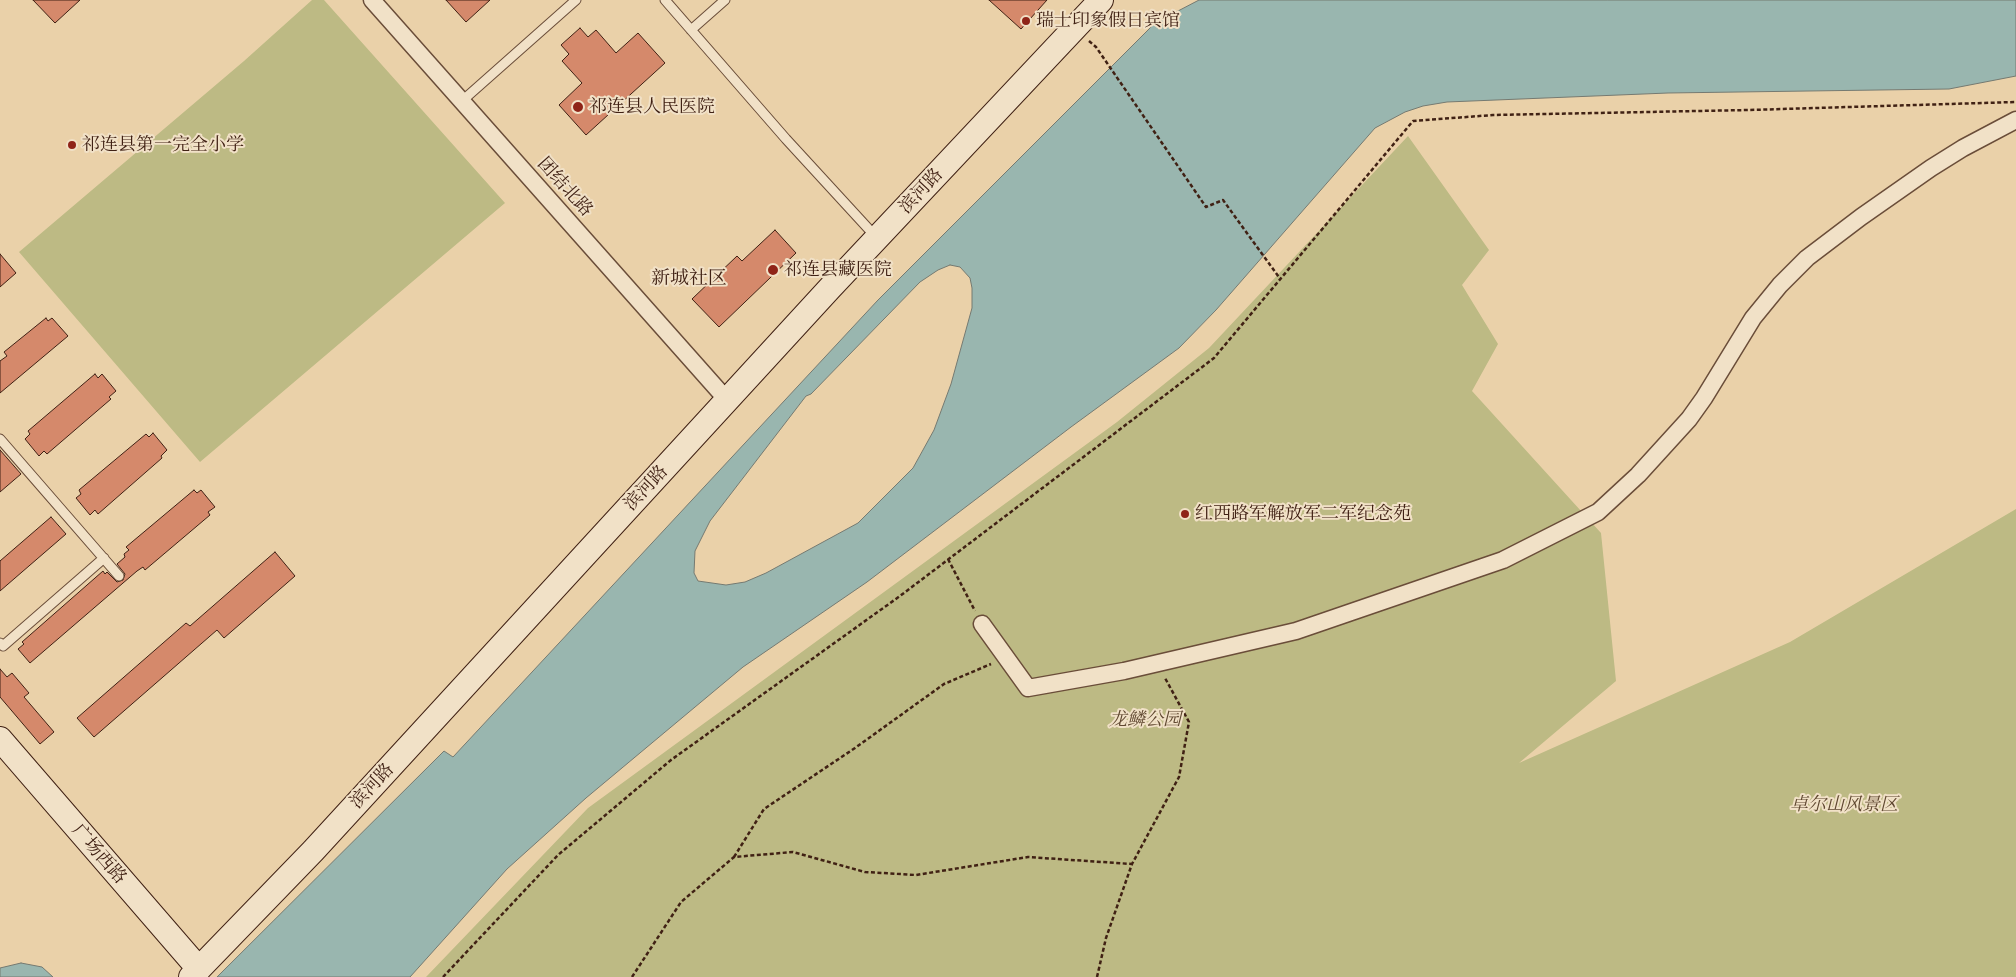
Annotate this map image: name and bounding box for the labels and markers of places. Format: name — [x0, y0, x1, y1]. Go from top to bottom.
place label: 瑞士印象假日宾馆 — [1036, 10, 1180, 32]
marker: 瑞士印象假日宾馆 — [1020, 15, 1032, 27]
place label: 祁连县人民医院 — [589, 96, 715, 118]
marker: 祁连县人民医院 — [571, 100, 585, 114]
place label: 祁连县第一完全小学 — [82, 134, 244, 156]
marker: 祁连县第一完全小学 — [66, 139, 78, 151]
place label: 祁连县藏医院 — [784, 259, 892, 281]
marker: 祁连县藏医院 — [766, 263, 780, 277]
place label: 红西路军解放军二军纪念苑 — [1195, 503, 1411, 525]
marker: 红西路军解放军二军纪念苑 — [1179, 508, 1191, 520]

